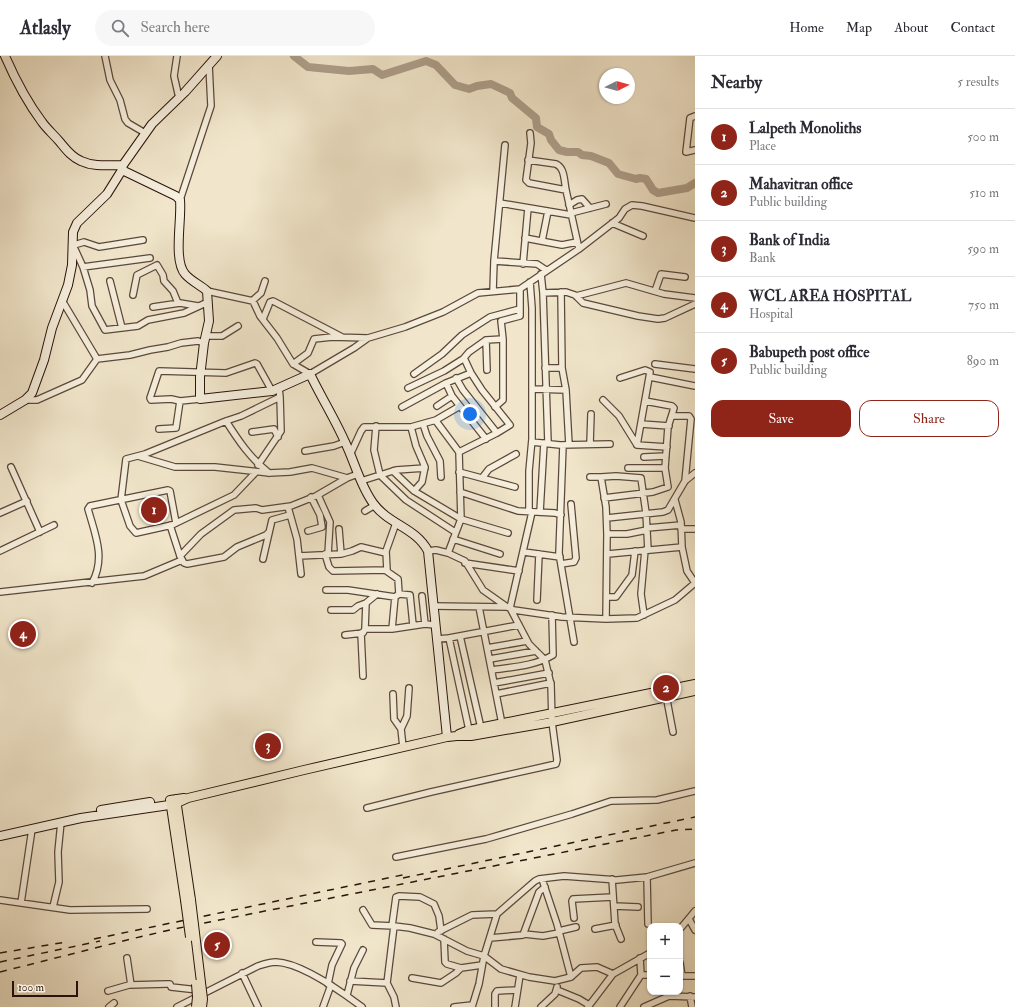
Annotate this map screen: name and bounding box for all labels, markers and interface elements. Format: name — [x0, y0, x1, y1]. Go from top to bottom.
search box — [95, 10, 375, 46]
text: Atlasly — [20, 16, 71, 40]
icon: search — [109, 17, 131, 39]
text: Search here — [141, 18, 210, 37]
text: Home — [789, 19, 824, 36]
text: Map — [846, 19, 872, 36]
text: About — [894, 19, 928, 36]
text: Contact — [950, 19, 995, 36]
north arrow — [599, 68, 635, 104]
text: Nearby — [711, 72, 762, 93]
text: 5 results — [957, 74, 999, 90]
text: Lalpeth Monoliths — [749, 119, 862, 138]
text: 1 — [722, 129, 726, 145]
text: 500 m — [967, 129, 999, 145]
text: Place — [749, 138, 776, 154]
text: Mahavitran office — [749, 175, 853, 194]
text: 2 — [721, 185, 727, 201]
text: 510 m — [969, 185, 999, 201]
text: Public building — [749, 194, 827, 210]
text: Bank of India — [749, 231, 830, 250]
text: 3 — [722, 241, 727, 257]
text: 590 m — [967, 241, 999, 257]
text: Bank — [749, 250, 776, 266]
text: WCL AREA HOSPITAL — [749, 287, 911, 306]
text: 4 — [720, 297, 728, 313]
text: 750 m — [968, 297, 999, 313]
text: Hospital — [749, 306, 793, 322]
text: Babupeth post office — [749, 343, 869, 362]
text: 5 — [721, 353, 727, 369]
text: 890 m — [967, 353, 999, 369]
text: Public building — [749, 362, 827, 378]
button: Save — [711, 400, 851, 437]
button: Share — [859, 400, 999, 437]
your location — [460, 404, 480, 424]
pin: 1 — [141, 495, 167, 525]
pin: 4 — [10, 619, 36, 649]
pin: 2 — [653, 673, 679, 703]
pin: 3 — [255, 731, 281, 761]
map controls — [647, 923, 683, 995]
button: + — [647, 923, 683, 959]
pin: 5 — [204, 930, 230, 960]
button: − — [647, 959, 683, 995]
scale bar — [12, 979, 78, 998]
text: 100 m — [18, 981, 44, 994]

